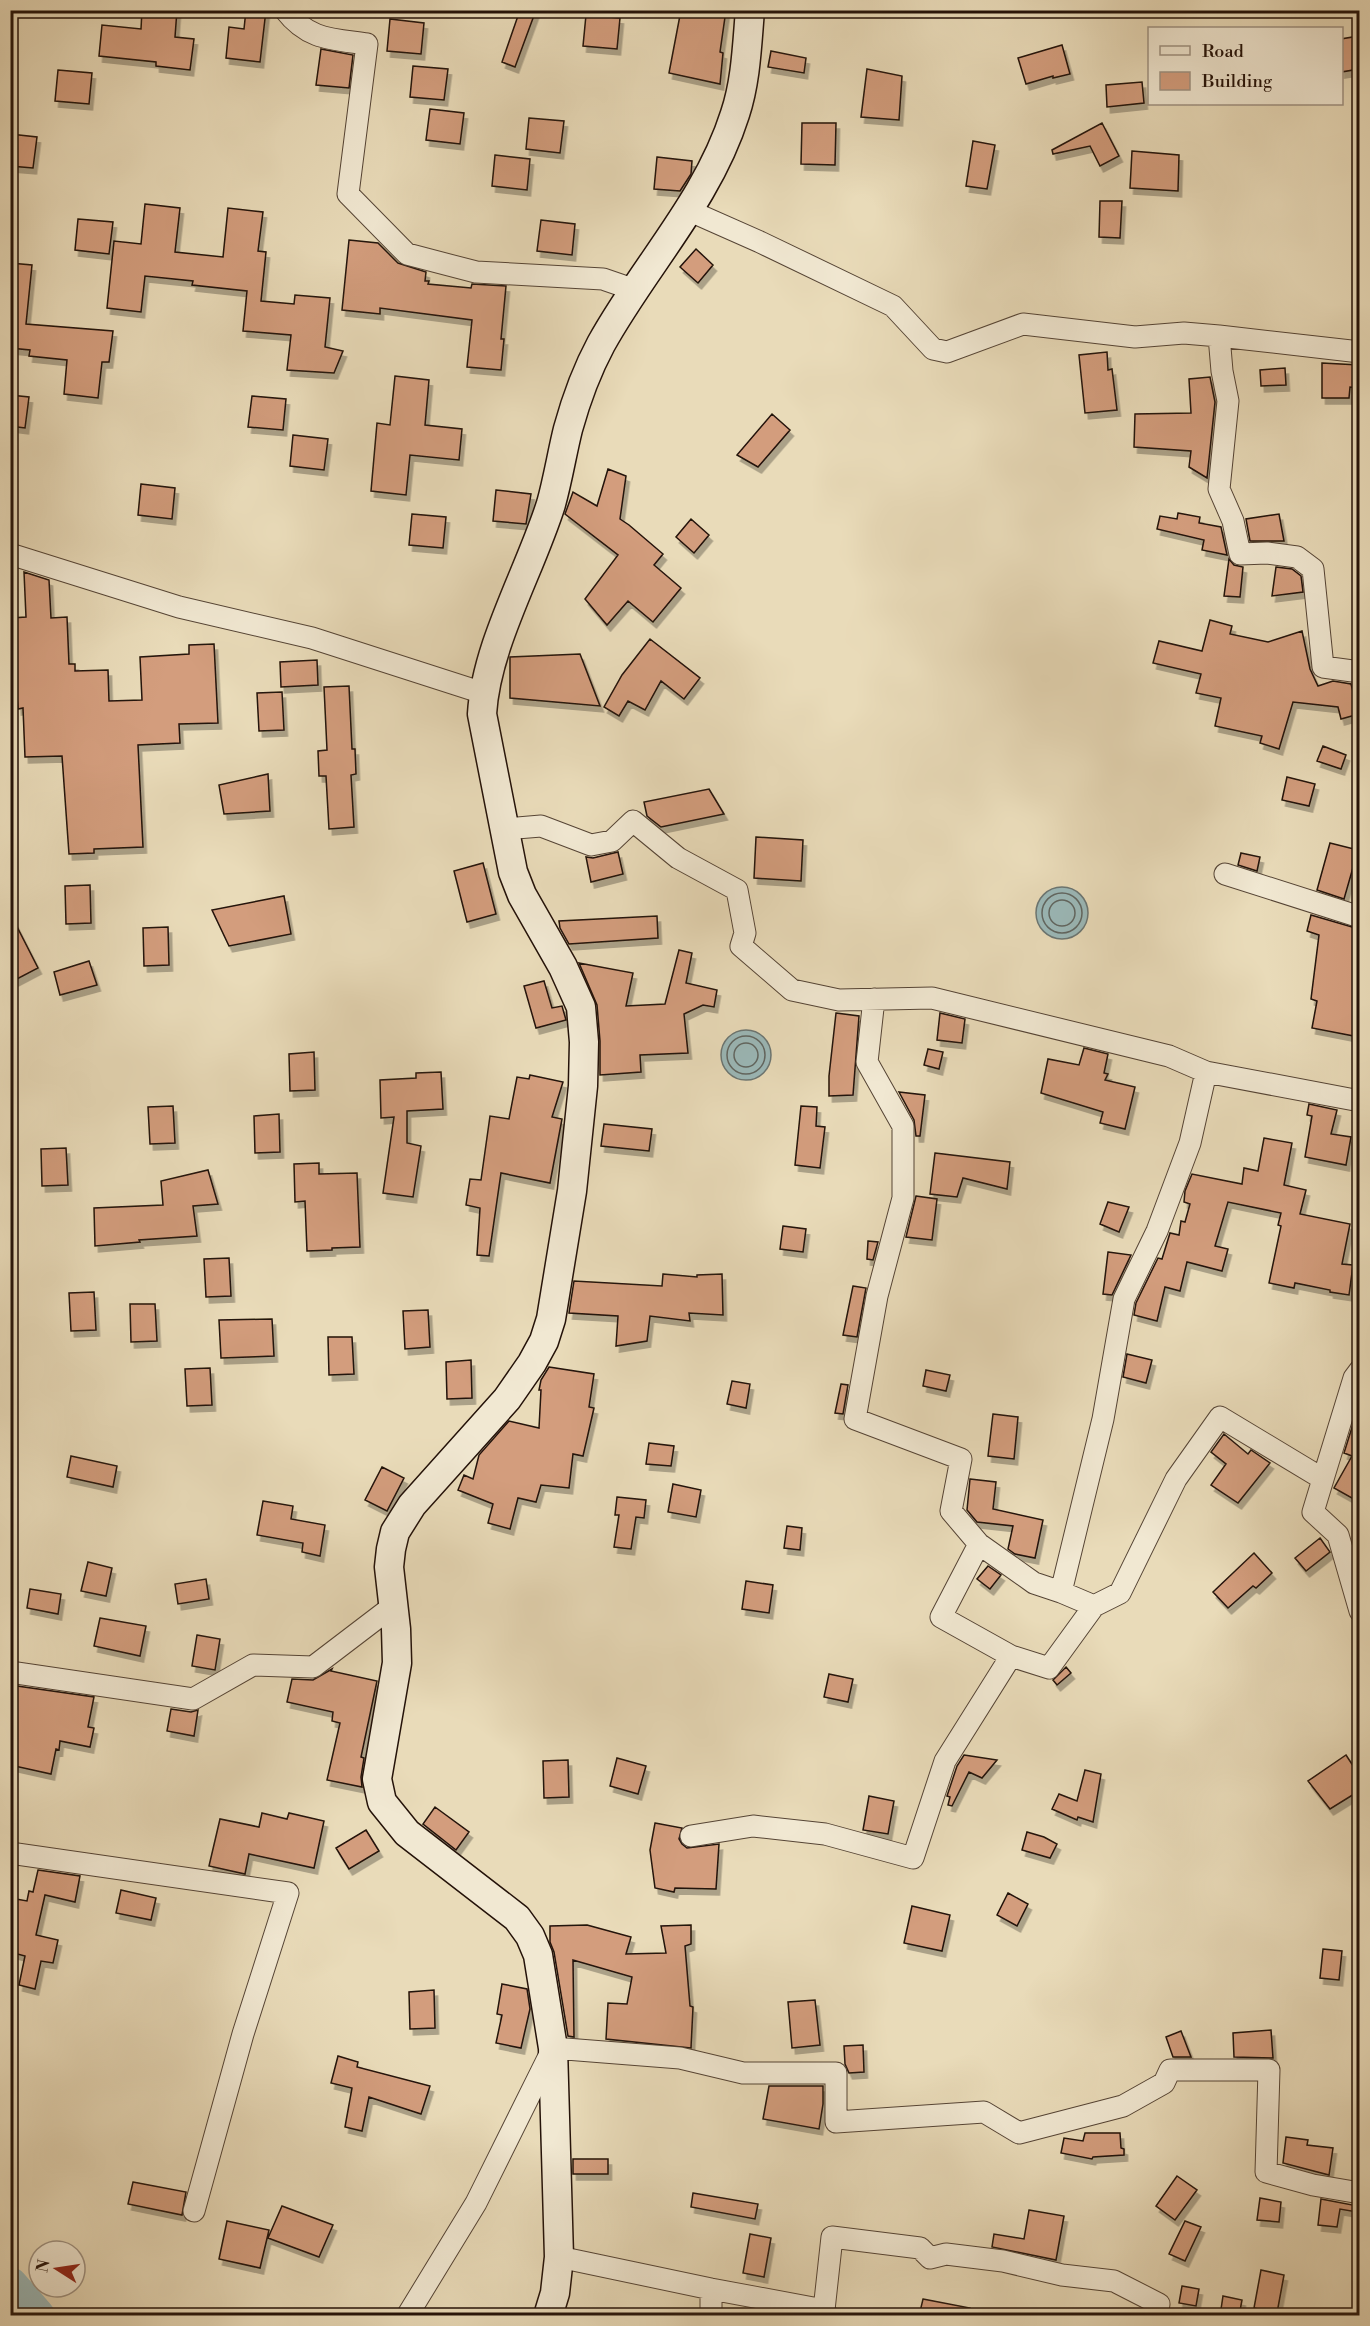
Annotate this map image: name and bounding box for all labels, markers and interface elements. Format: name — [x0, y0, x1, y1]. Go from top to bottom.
legend — [1148, 27, 1343, 105]
text: Road — [1202, 40, 1245, 63]
text: Building — [1201, 70, 1273, 93]
north arrow — [27, 2239, 87, 2299]
text: N — [32, 2257, 54, 2274]

